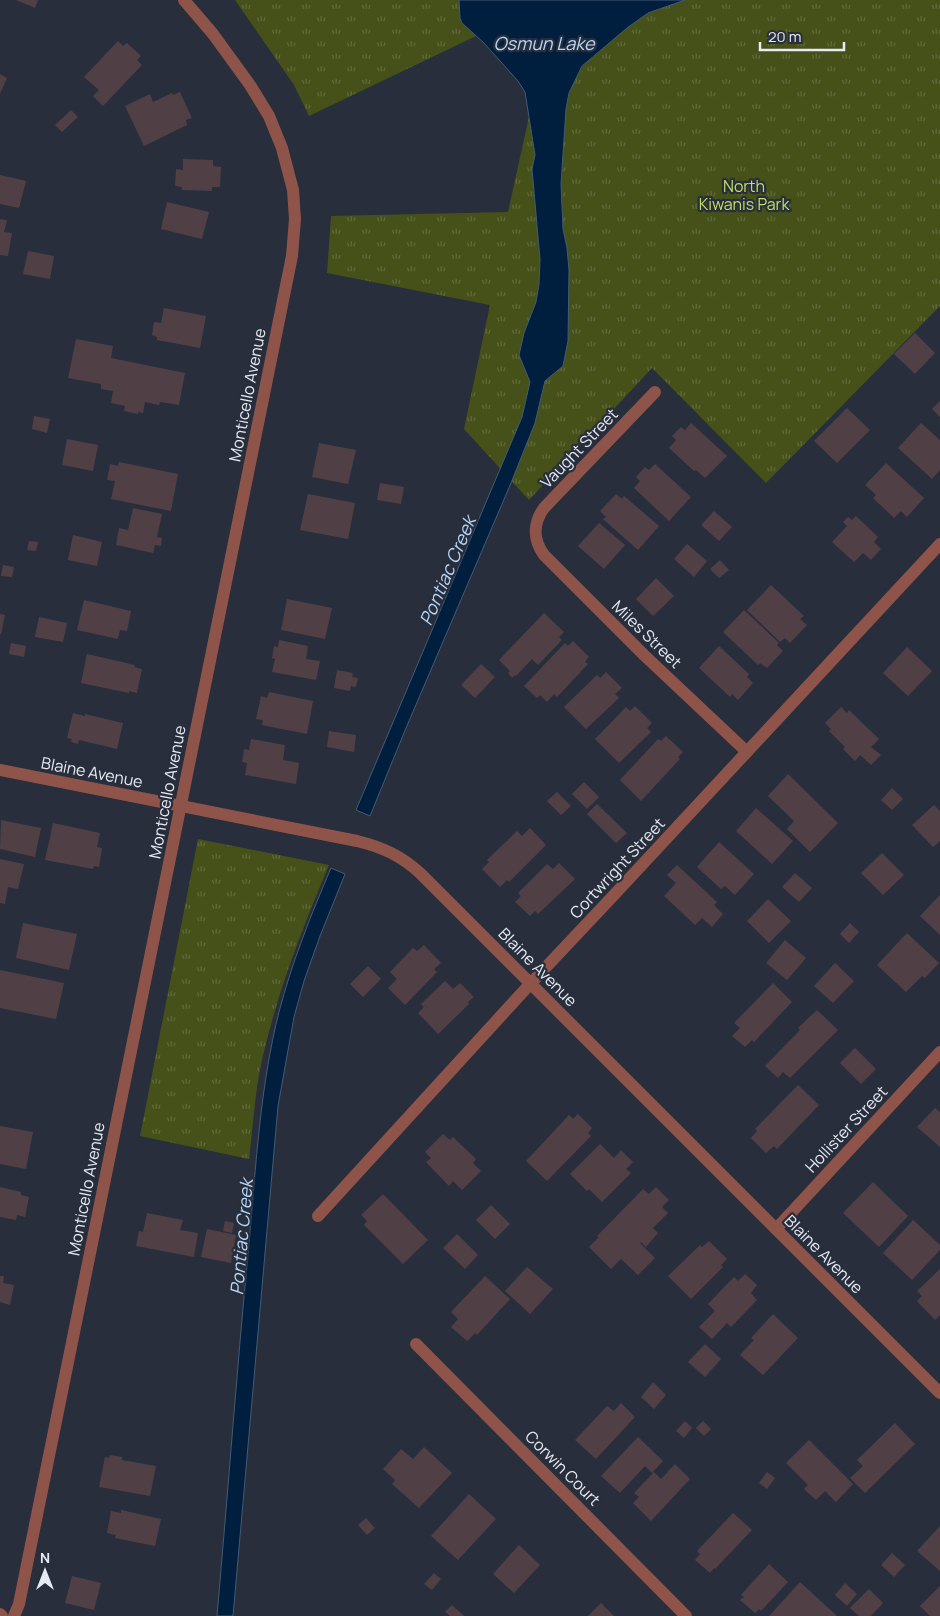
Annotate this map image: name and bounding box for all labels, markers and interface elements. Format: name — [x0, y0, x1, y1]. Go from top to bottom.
scale bar — [760, 20, 844, 52]
text: 20 m — [768, 26, 801, 47]
water label: Osmun Lake — [493, 31, 596, 55]
park label: North Kiwanis Park — [699, 175, 790, 215]
street label: Monticello Avenue — [223, 326, 271, 464]
street label: Vaught Street — [535, 403, 623, 493]
water label: Pontiac Creek — [413, 510, 482, 629]
street label: Miles Street — [607, 595, 687, 673]
street label: Monticello Avenue — [143, 723, 191, 861]
street label: Blaine Avenue — [39, 751, 145, 793]
street label: Cortwright Street — [564, 813, 670, 923]
street label: Blaine Avenue — [494, 923, 582, 1011]
street label: Hollister Street — [800, 1081, 892, 1177]
street label: Monticello Avenue — [62, 1120, 110, 1258]
water label: Pontiac Creek — [224, 1175, 258, 1296]
street label: Blaine Avenue — [780, 1210, 868, 1298]
street label: Corwin Court — [521, 1426, 605, 1510]
north arrow — [20, 1546, 70, 1596]
text: N — [40, 1548, 50, 1567]

